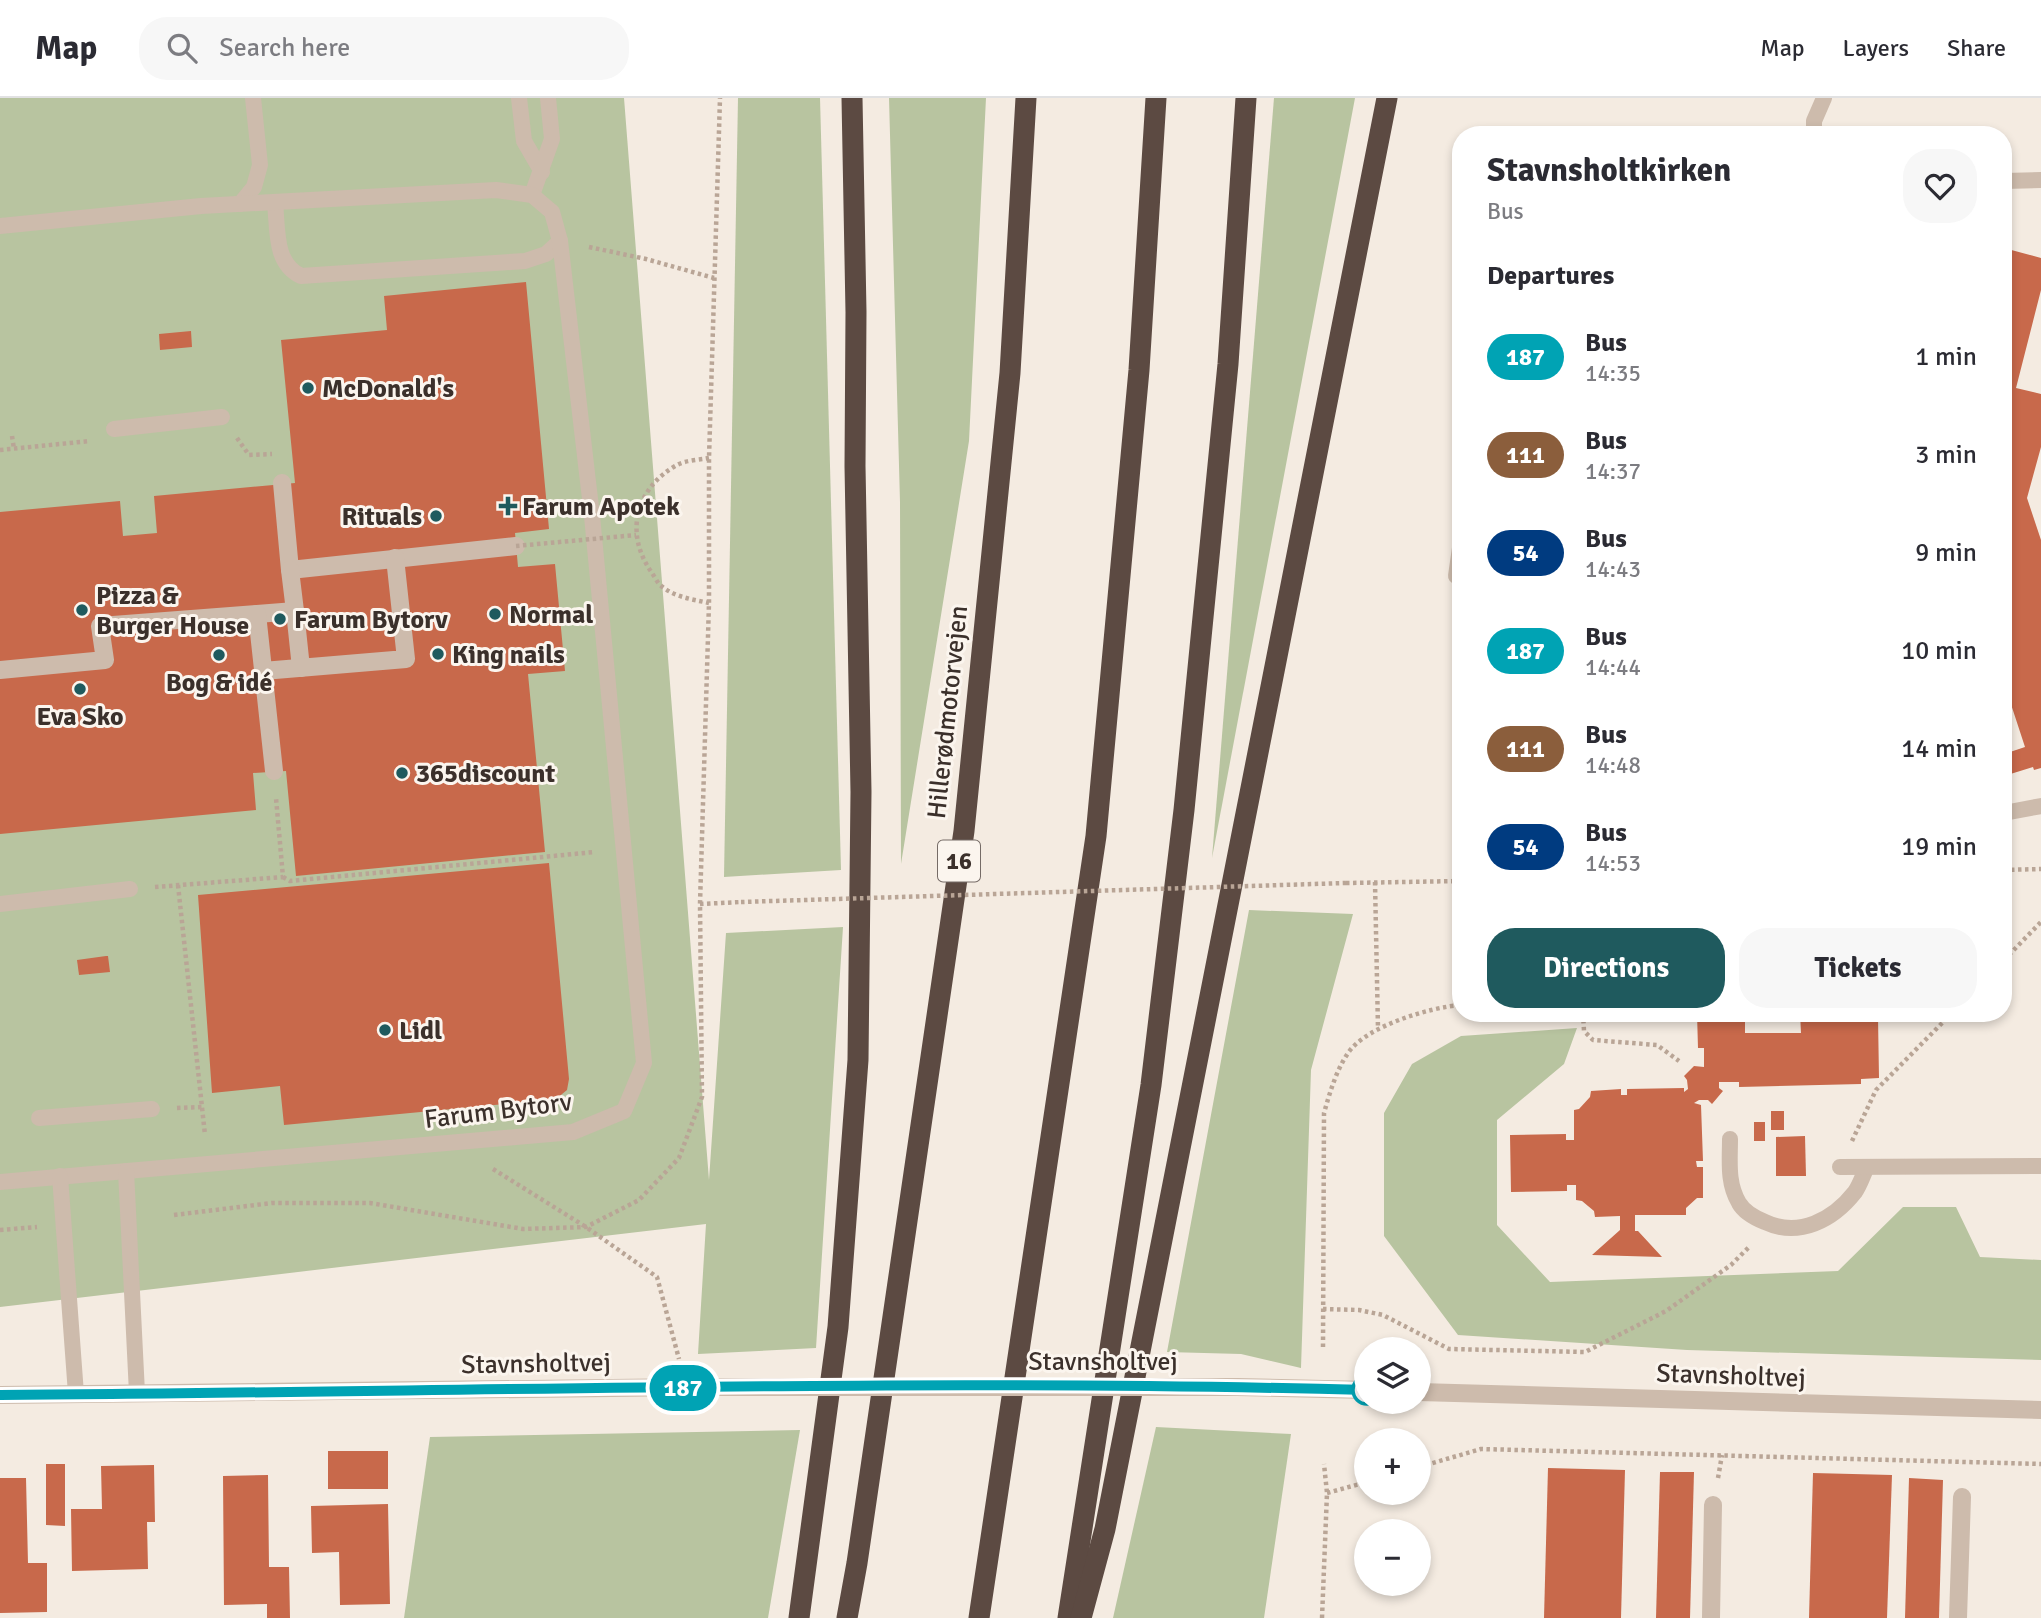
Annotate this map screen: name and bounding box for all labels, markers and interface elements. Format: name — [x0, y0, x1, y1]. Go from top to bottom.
search box — [139, 17, 629, 80]
text: Map — [35, 28, 97, 69]
icon: search — [163, 29, 201, 67]
text: Search here — [219, 32, 350, 64]
text: Map — [1760, 33, 1805, 63]
text: Layers — [1843, 33, 1909, 63]
text: Share — [1947, 33, 2006, 63]
button: heart — [1903, 149, 1977, 223]
text: Stavnsholtkirken — [1487, 150, 1731, 191]
text: Bus — [1487, 197, 1524, 226]
text: Departures — [1487, 260, 1614, 292]
text: Bus — [1585, 327, 1627, 359]
text: 1 min — [1915, 341, 1977, 373]
text: 187 — [1506, 342, 1545, 372]
text: 14:35 — [1585, 359, 1641, 388]
place label: McDonald's — [322, 373, 454, 405]
marker: McDonald's — [300, 380, 316, 396]
text: Bus — [1585, 425, 1627, 457]
text: 3 min — [1915, 439, 1977, 471]
text: 111 — [1506, 440, 1545, 470]
text: 14:37 — [1585, 457, 1641, 486]
place label: Farum Apotek — [522, 491, 680, 523]
marker: Farum Apotek — [500, 498, 516, 514]
place label: Rituals — [341, 501, 422, 533]
marker: Rituals — [428, 508, 444, 524]
text: Bus — [1585, 523, 1627, 555]
text: 9 min — [1915, 537, 1977, 569]
text: 54 — [1513, 538, 1538, 568]
text: 14:43 — [1585, 555, 1641, 584]
place label: Pizza & Burger House — [96, 580, 249, 642]
place label: Normal — [509, 599, 593, 631]
marker: Pizza & Burger House — [74, 602, 90, 618]
place label: Farum Bytorv — [294, 604, 448, 636]
street label: Hillerødmotorvejen — [921, 604, 975, 820]
marker: Normal — [487, 606, 503, 622]
marker: Farum Bytorv — [272, 611, 288, 627]
text: Bus — [1585, 621, 1627, 653]
text: 10 min — [1901, 635, 1977, 667]
text: 187 — [1506, 636, 1545, 666]
place label: King nails — [452, 639, 565, 671]
marker: King nails — [430, 646, 446, 662]
marker: Bog & idé — [211, 647, 227, 663]
text: 14:44 — [1585, 653, 1641, 682]
place label: Bog & idé — [166, 667, 272, 699]
marker: Eva Sko — [72, 681, 88, 697]
place label: Eva Sko — [36, 701, 124, 733]
text: Bus — [1585, 719, 1627, 751]
text: 14 min — [1901, 733, 1977, 765]
text: 111 — [1506, 734, 1545, 764]
text: 14:48 — [1585, 751, 1641, 780]
place label: 365discount — [416, 758, 556, 790]
marker: 365discount — [394, 765, 410, 781]
text: Bus — [1585, 817, 1627, 849]
text: 19 min — [1901, 831, 1977, 863]
text: 54 — [1513, 832, 1538, 862]
road number: 16 — [938, 840, 980, 882]
text: 14:53 — [1585, 849, 1641, 878]
button: Directions — [1487, 928, 1725, 1008]
button: Tickets — [1739, 928, 1977, 1008]
place label: Lidl — [399, 1015, 442, 1047]
marker: Lidl — [377, 1022, 393, 1038]
street label: Farum Bytorv — [422, 1086, 574, 1136]
map controls — [1354, 1337, 1431, 1596]
button: layers — [1354, 1337, 1431, 1414]
street label: Stavnsholtvej — [1028, 1346, 1178, 1378]
street label: Stavnsholtvej — [461, 1347, 611, 1381]
street label: Stavnsholtvej — [1656, 1357, 1806, 1395]
line badge: 187 — [643, 1365, 723, 1411]
text: 187 — [664, 1373, 702, 1403]
unlabelled marker — [1352, 1375, 1382, 1405]
button: + — [1354, 1428, 1431, 1505]
button: − — [1354, 1519, 1431, 1596]

